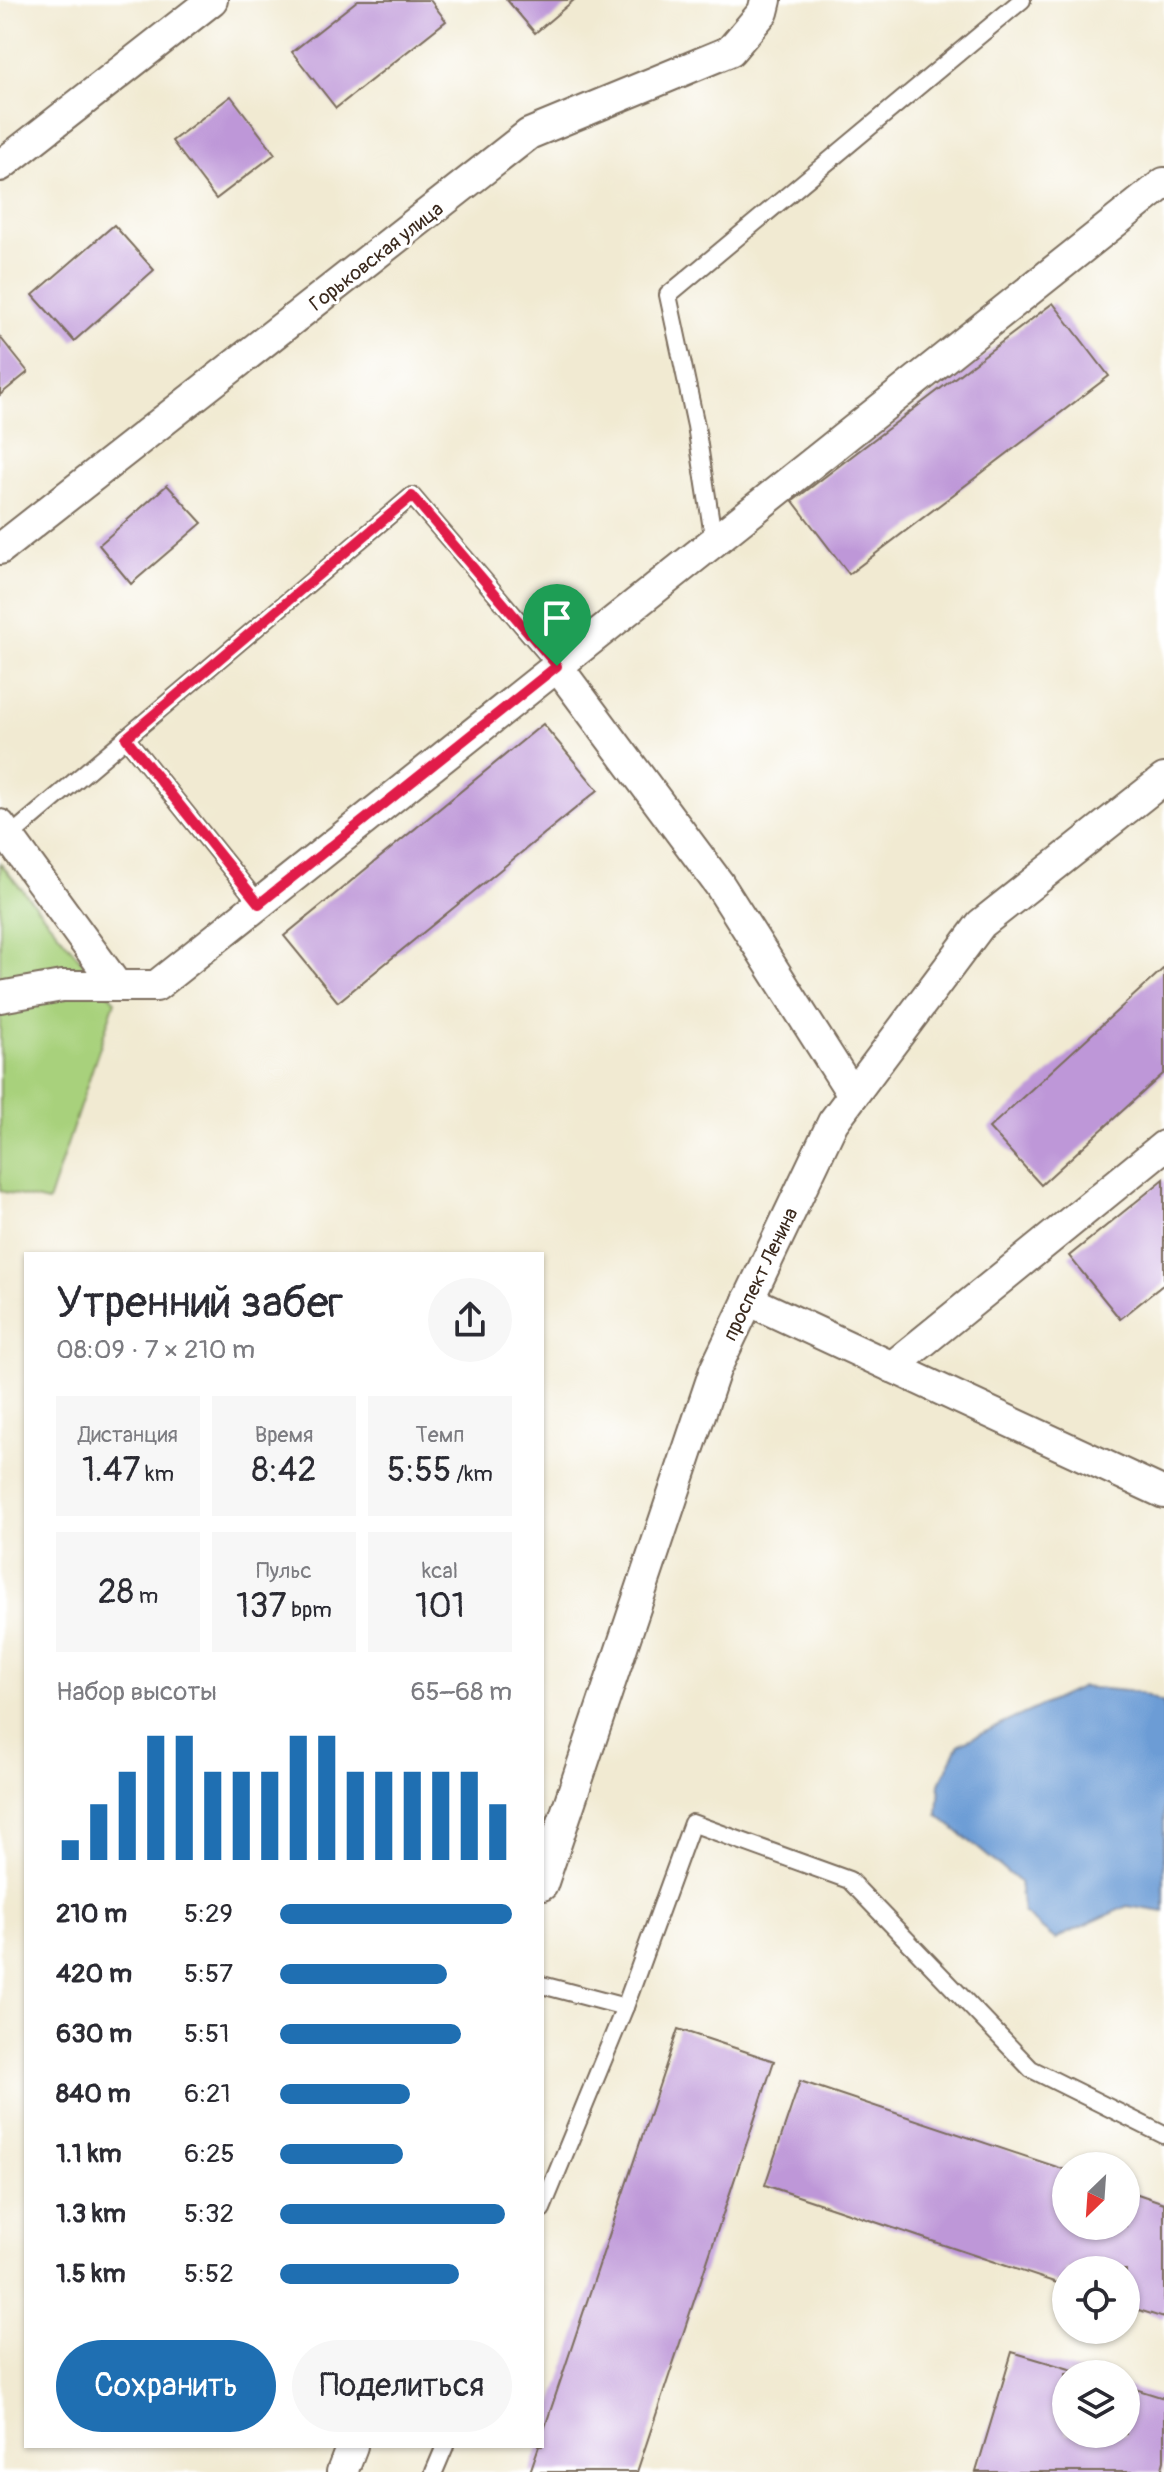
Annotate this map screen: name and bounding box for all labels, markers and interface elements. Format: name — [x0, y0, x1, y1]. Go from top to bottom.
street label: Горьковская улица — [304, 196, 448, 316]
pin — [523, 584, 591, 666]
icon: arrive — [535, 596, 579, 640]
street label: проспект Ленина — [717, 1203, 804, 1345]
text: Утренний забег — [56, 1276, 343, 1331]
button: share — [428, 1278, 512, 1362]
text: 08:09 · 7 × 210 m — [56, 1334, 255, 1366]
text: Дистанция — [78, 1421, 178, 1449]
text: Время — [255, 1421, 313, 1449]
text: Темп — [416, 1421, 464, 1449]
text: 1.47 — [82, 1449, 140, 1492]
text: 8:42 — [252, 1449, 316, 1492]
text: 5:55 — [387, 1449, 451, 1492]
text: km — [140, 1460, 174, 1488]
text: /km — [451, 1460, 493, 1488]
text: Пульс — [256, 1557, 312, 1585]
text: kcal — [422, 1557, 458, 1585]
text: 28 — [98, 1571, 134, 1614]
text: m — [134, 1582, 158, 1610]
text: 137 — [236, 1585, 286, 1628]
text: 101 — [415, 1585, 465, 1628]
text: bpm — [286, 1596, 332, 1624]
text: Набор высоты — [56, 1676, 217, 1708]
text: 65–68 m — [410, 1676, 512, 1708]
text: 210 m — [56, 1898, 127, 1930]
text: 5:29 — [184, 1898, 233, 1930]
text: 420 m — [56, 1958, 132, 1990]
text: 5:57 — [184, 1958, 233, 1990]
text: 630 m — [56, 2018, 132, 2050]
text: 5:51 — [184, 2018, 229, 2050]
text: 840 m — [56, 2078, 131, 2110]
text: 6:21 — [184, 2078, 231, 2110]
text: 1.1 km — [56, 2138, 122, 2170]
text: 6:25 — [184, 2138, 235, 2170]
north arrow — [1052, 2152, 1140, 2240]
map controls — [1052, 2152, 1140, 2448]
text: 1.3 km — [56, 2198, 126, 2230]
text: 5:32 — [184, 2198, 234, 2230]
button: locate — [1052, 2256, 1140, 2344]
text: 1.5 km — [56, 2258, 126, 2290]
text: 5:52 — [184, 2258, 234, 2290]
button: Сохранить — [56, 2340, 276, 2432]
button: Поделиться — [292, 2340, 512, 2432]
button: layers — [1052, 2360, 1140, 2448]

